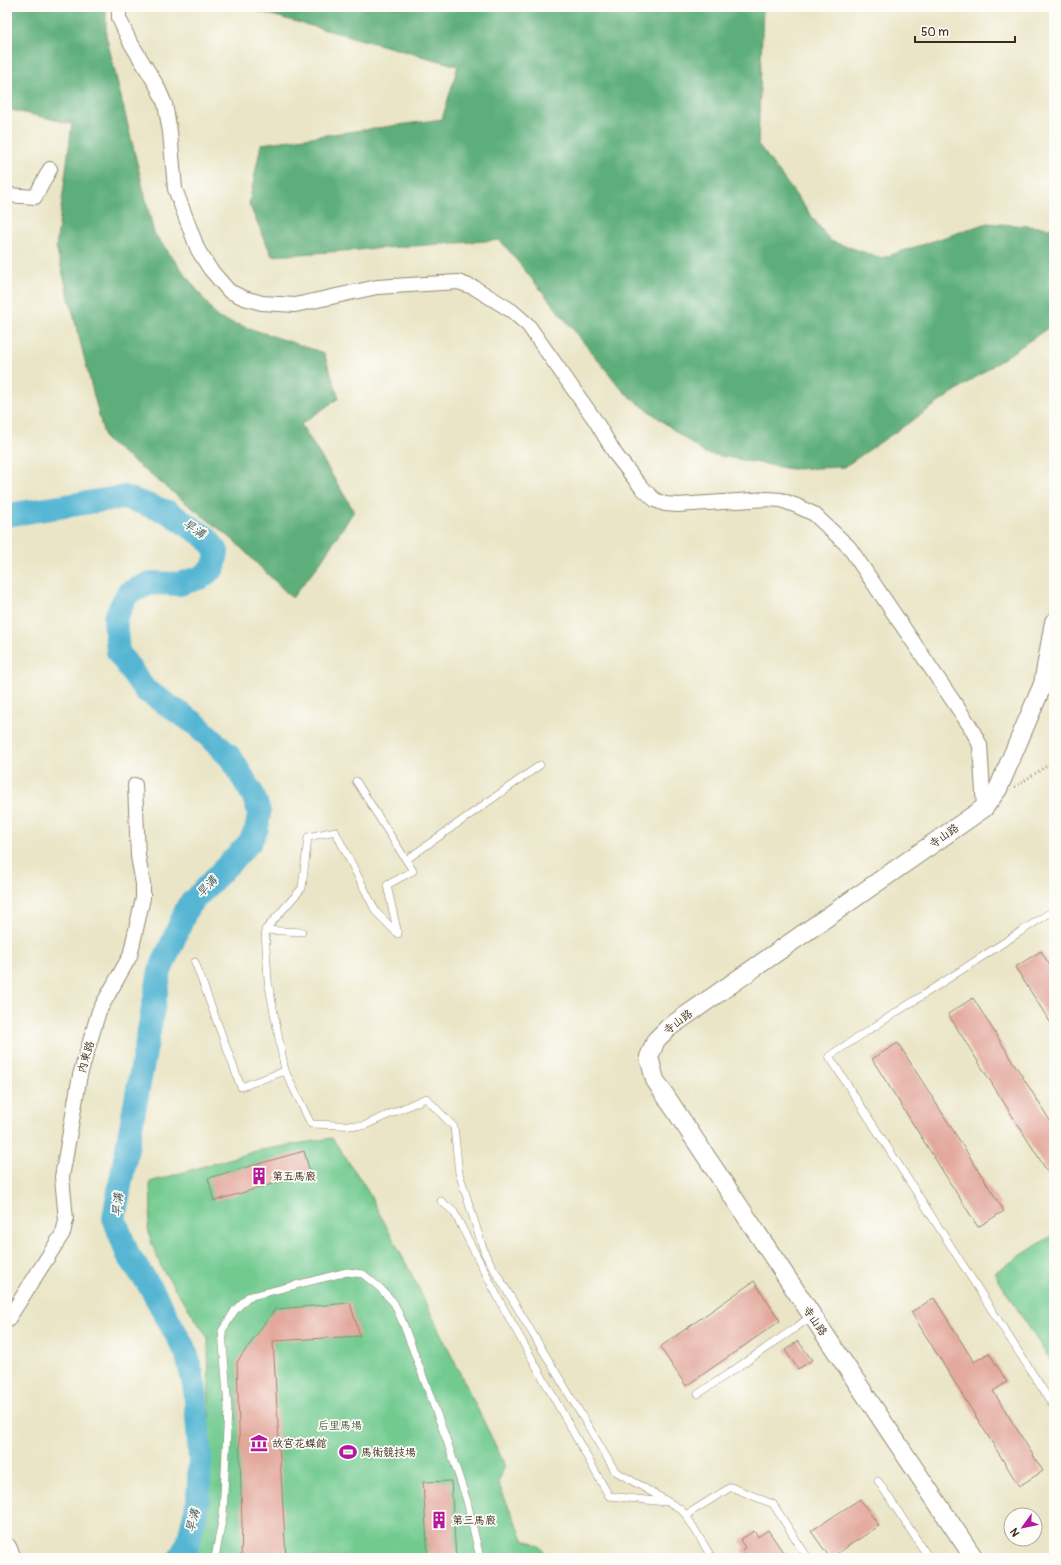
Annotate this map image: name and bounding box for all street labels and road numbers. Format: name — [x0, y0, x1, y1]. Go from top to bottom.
street label: 寺山路 — [927, 821, 961, 851]
street label: 寺山路 — [661, 1007, 695, 1037]
street label: 內東路 — [75, 1039, 97, 1075]
street label: 寺山路 — [800, 1304, 830, 1338]

